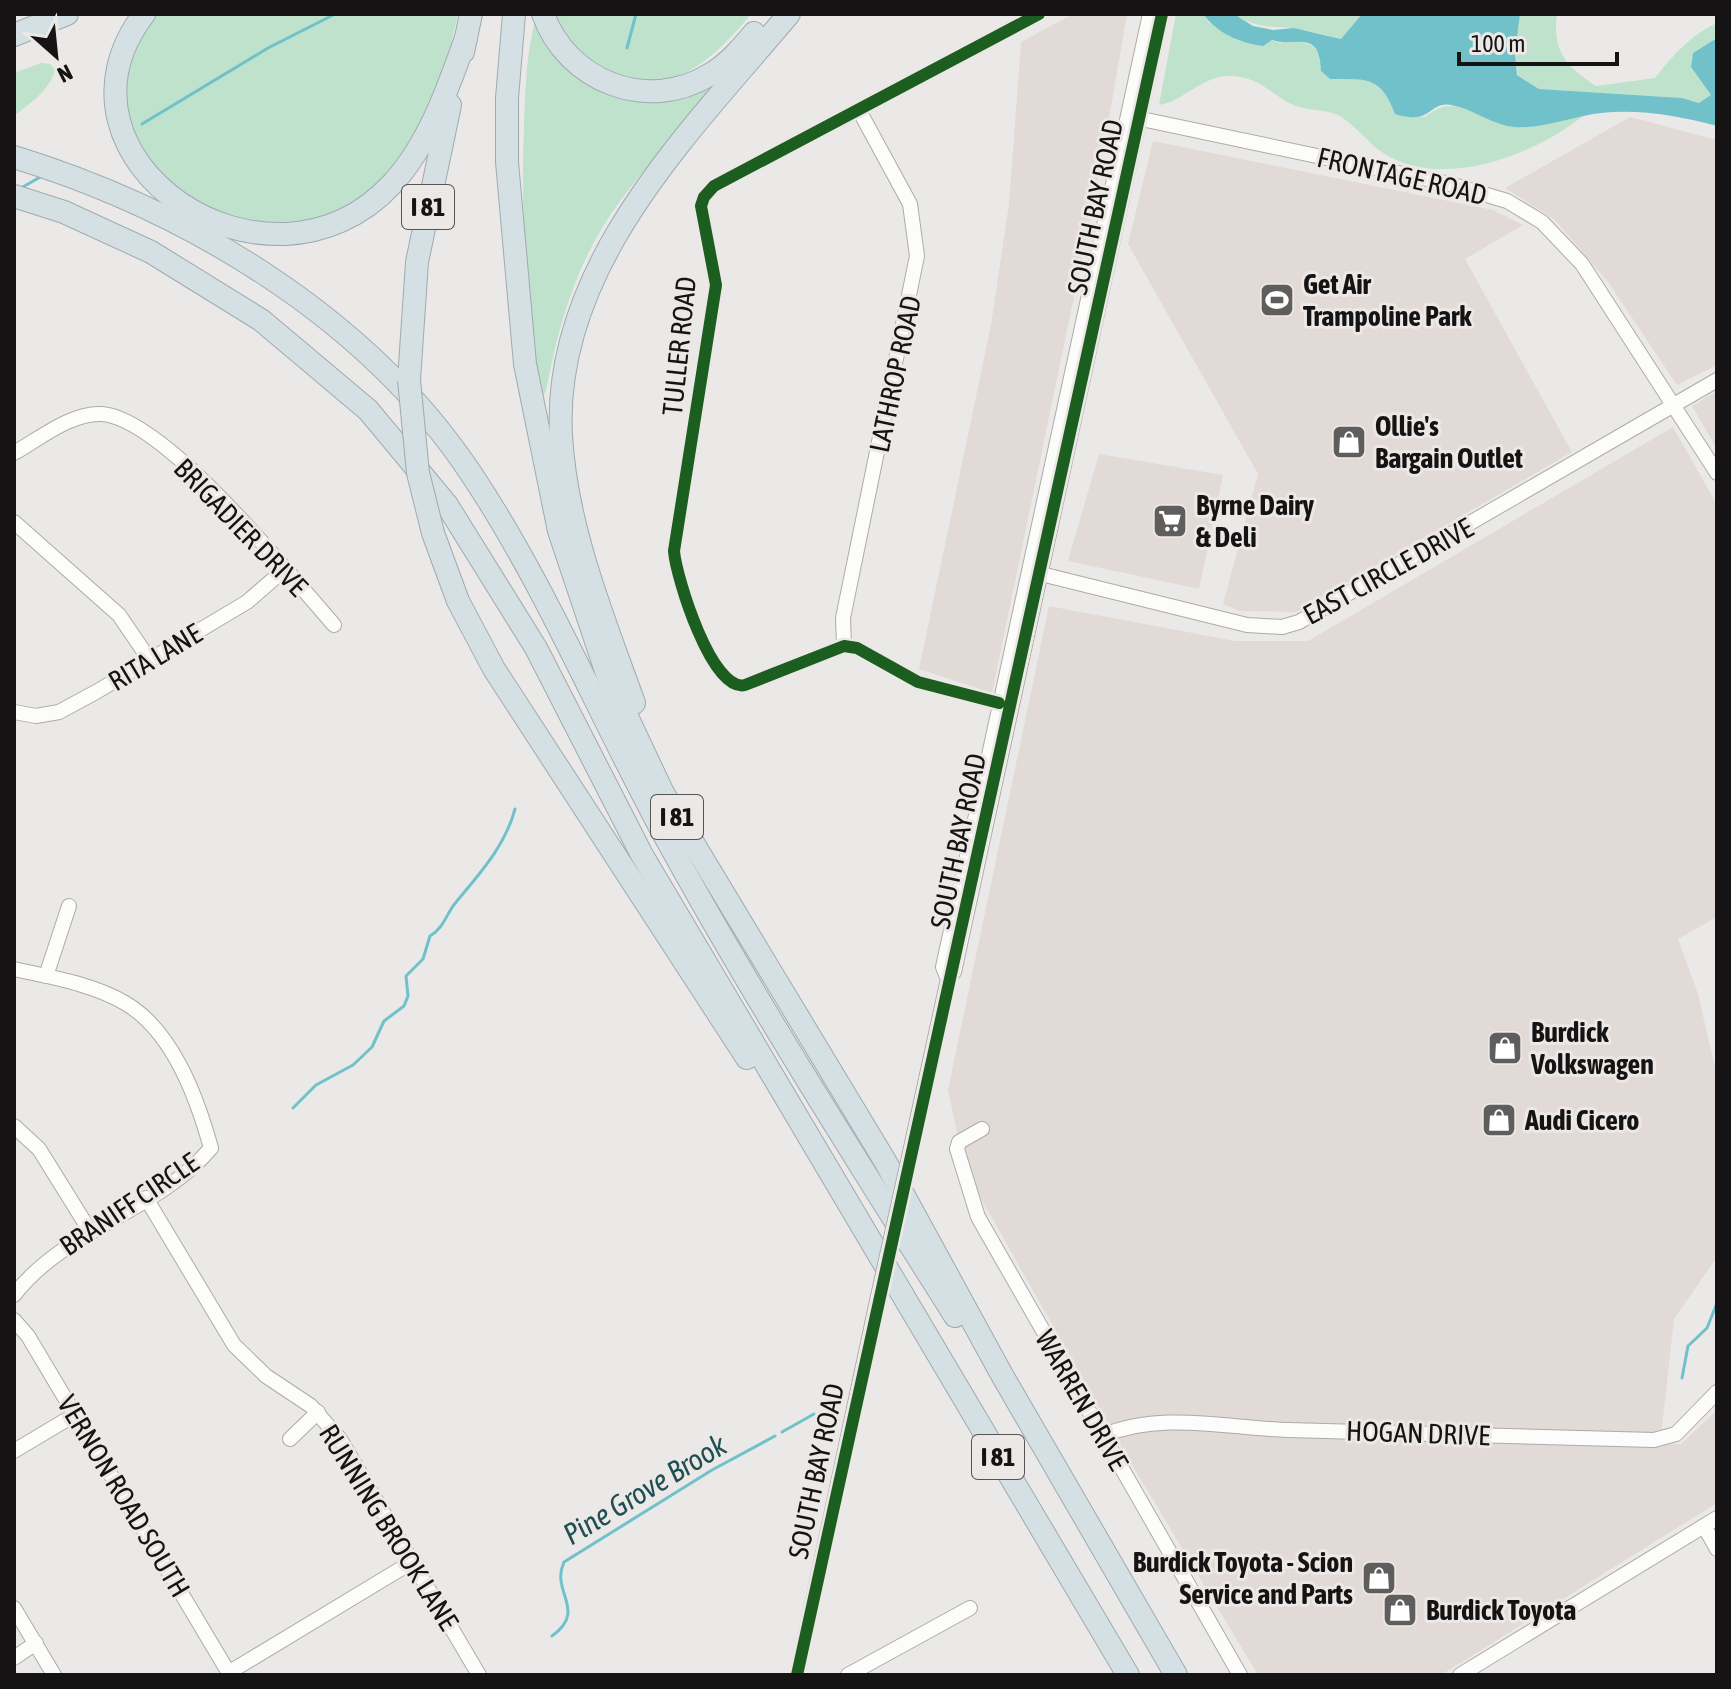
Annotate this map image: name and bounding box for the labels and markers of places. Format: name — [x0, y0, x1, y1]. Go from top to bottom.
place label: Get Air Trampoline Park — [1303, 268, 1472, 332]
sports icon: Get Air Trampoline Park — [1258, 281, 1296, 319]
place label: Ollie's Bargain Outlet — [1375, 410, 1523, 474]
shop icon: Ollie's Bargain Outlet — [1330, 423, 1368, 461]
place label: Byrne Dairy & Deli — [1196, 489, 1315, 553]
supermarket icon: Byrne Dairy & Deli — [1151, 502, 1189, 540]
place label: Burdick Volkswagen — [1530, 1016, 1654, 1080]
shop icon: Burdick Volkswagen — [1486, 1029, 1524, 1067]
shop icon: Audi Cicero — [1480, 1101, 1518, 1139]
place label: Audi Cicero — [1524, 1104, 1639, 1136]
place label: Burdick Toyota - Scion Service and Parts — [1133, 1546, 1353, 1610]
shop icon: Burdick Toyota - Scion Service and Parts — [1360, 1559, 1398, 1597]
shop icon: Burdick Toyota — [1381, 1591, 1419, 1629]
place label: Burdick Toyota — [1426, 1594, 1576, 1626]

